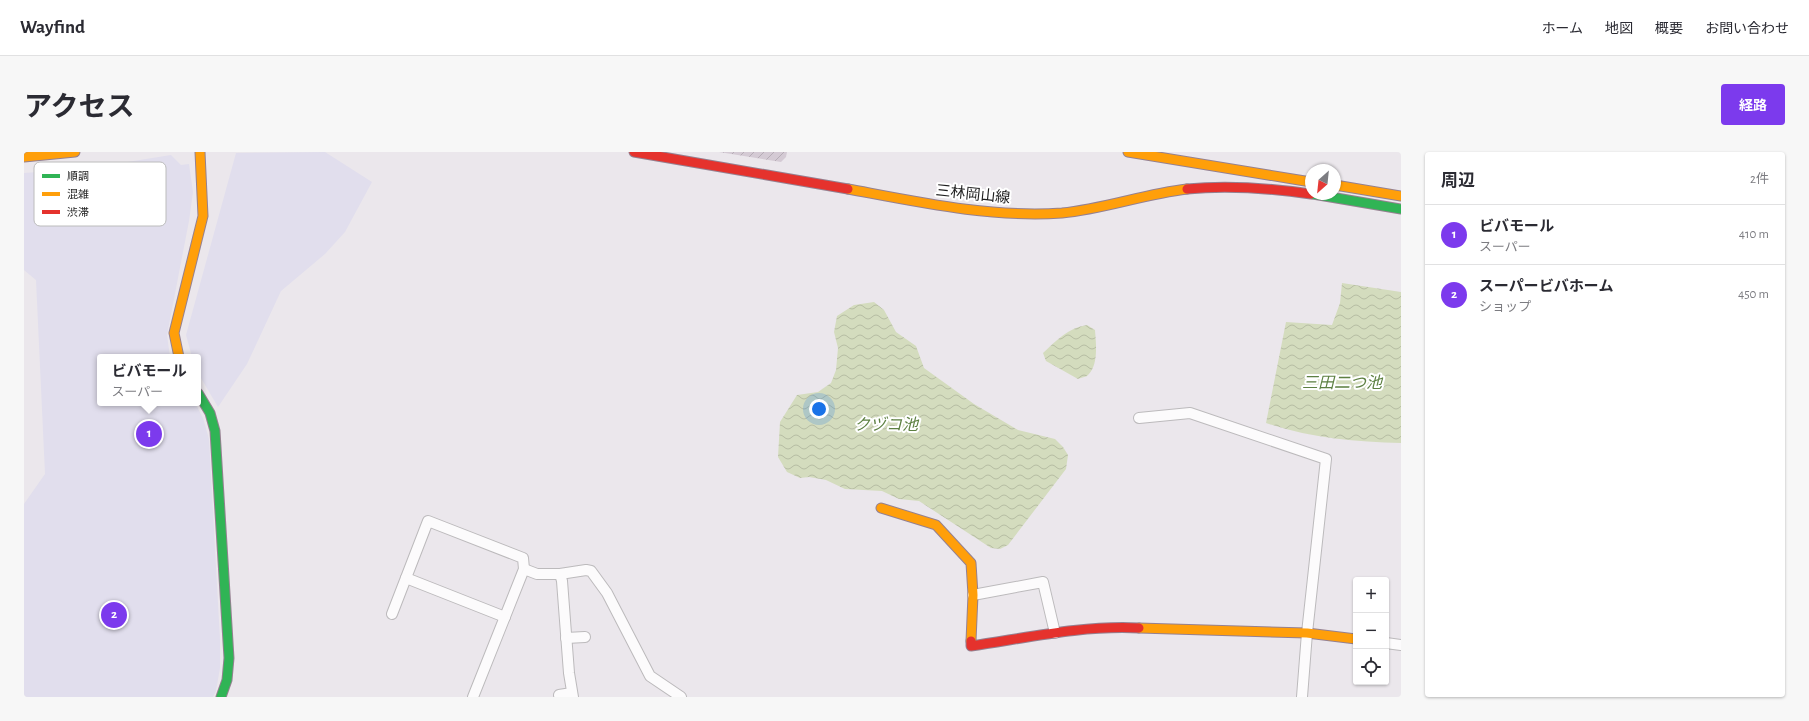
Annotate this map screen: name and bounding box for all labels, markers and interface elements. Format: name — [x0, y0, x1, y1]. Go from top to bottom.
text: Wayfind — [20, 18, 85, 37]
text: ホーム — [1541, 22, 1583, 36]
text: 地図 — [1605, 22, 1633, 36]
text: 概要 — [1655, 22, 1683, 36]
text: お問い合わせ — [1705, 22, 1789, 36]
button: 経路 — [1721, 84, 1785, 125]
text: アクセス — [24, 94, 135, 122]
legend — [34, 162, 166, 226]
north arrow — [1305, 164, 1341, 200]
text: 順調 — [67, 171, 89, 182]
text: 周辺 — [1441, 172, 1475, 189]
text: 2件 — [1750, 173, 1769, 186]
street label: 三林岡山線 — [935, 182, 1011, 206]
text: 混雑 — [67, 188, 89, 200]
text: 渋滞 — [67, 207, 89, 218]
text: ビバモール — [1479, 219, 1554, 234]
text: 1 — [1452, 228, 1456, 241]
text: 410 m — [1739, 228, 1769, 241]
text: スーパー — [1479, 241, 1531, 254]
text: スーパービバホーム — [1479, 279, 1613, 294]
text: 2 — [1451, 288, 1457, 301]
text: 450 m — [1738, 288, 1769, 301]
text: ショップ — [1479, 301, 1531, 314]
popup — [97, 354, 201, 406]
text: ビバモール — [111, 364, 187, 379]
water label: 三田二つ池 — [1302, 374, 1384, 391]
text: スーパー — [111, 386, 163, 399]
your location — [809, 399, 829, 419]
water label: クヅコ池 — [854, 416, 920, 433]
pin: 1 — [136, 419, 162, 449]
map controls — [1353, 577, 1389, 685]
button: + — [1353, 577, 1389, 613]
pin: 2 — [101, 600, 127, 630]
button: − — [1353, 613, 1389, 649]
button: locate — [1353, 649, 1389, 685]

